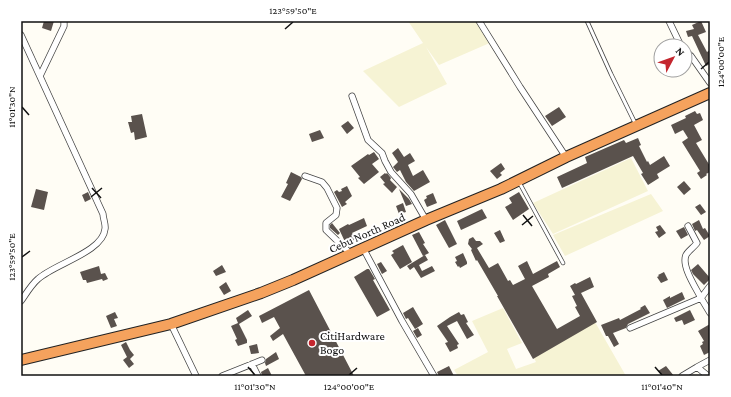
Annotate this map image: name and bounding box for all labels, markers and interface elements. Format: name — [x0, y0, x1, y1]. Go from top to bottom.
text: 123°59'50"E — [269, 5, 317, 16]
text: 124°00'00"E — [715, 36, 726, 87]
north arrow — [653, 38, 693, 78]
text: N — [674, 45, 688, 59]
text: 11°01'30"N — [6, 86, 17, 128]
street label: Cebu North Road — [327, 210, 408, 256]
text: 123°59'50"E — [6, 233, 17, 281]
place label: CitiHardware Bogo — [320, 329, 385, 357]
marker: CitiHardware Bogo — [307, 338, 317, 348]
text: 11°01'30"N — [234, 381, 276, 392]
text: 124°00'00"E — [324, 381, 375, 392]
text: 11°01'40"N — [641, 381, 683, 392]

